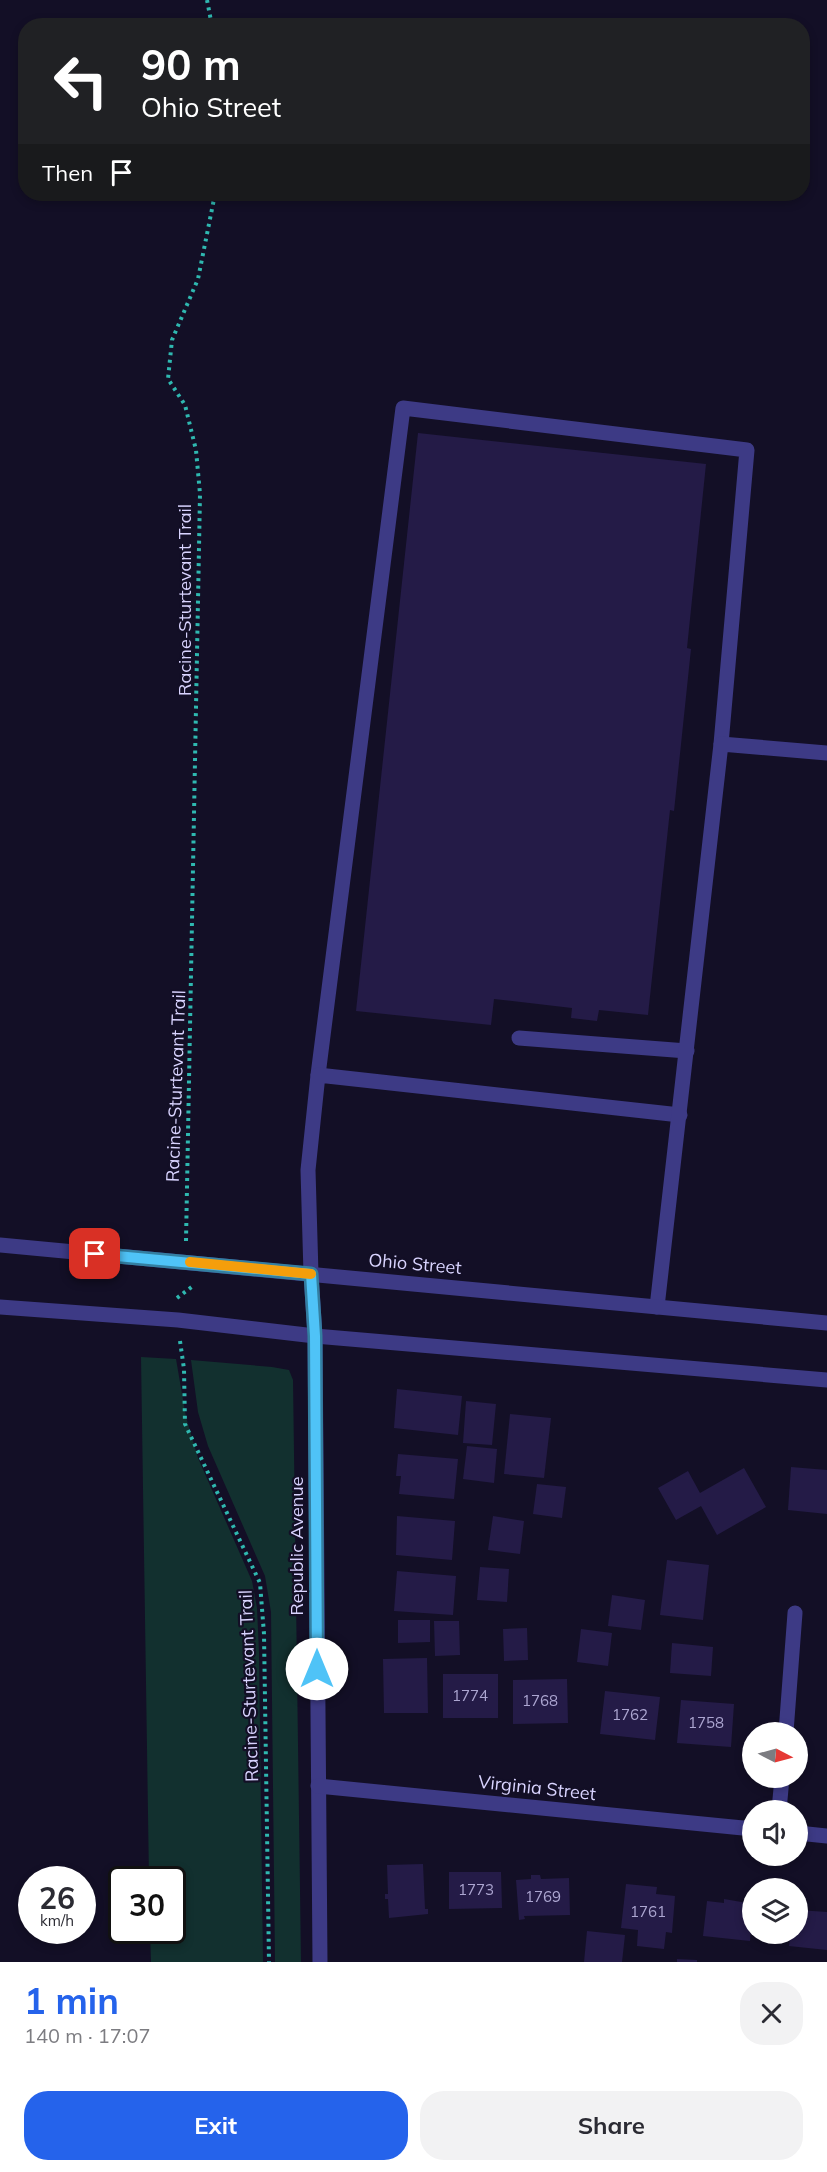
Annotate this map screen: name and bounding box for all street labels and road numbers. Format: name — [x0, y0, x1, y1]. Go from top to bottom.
street label: Racine-Sturtevant Trail — [173, 504, 196, 696]
street label: Racine-Sturtevant Trail — [161, 990, 190, 1182]
street label: Ohio Street — [367, 1248, 463, 1279]
street label: Republic Avenue — [285, 1477, 308, 1615]
street label: Racine-Sturtevant Trail — [234, 1590, 263, 1782]
street label: Virginia Street — [477, 1770, 597, 1805]

